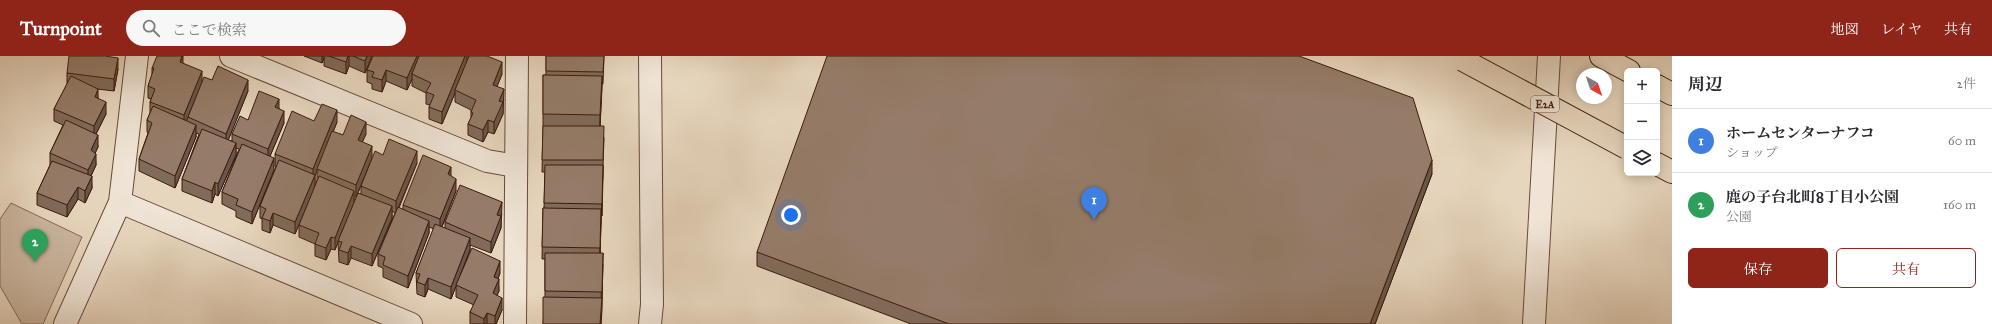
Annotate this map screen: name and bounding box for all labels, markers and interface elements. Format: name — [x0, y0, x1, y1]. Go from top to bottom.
search box — [126, 10, 406, 46]
text: Turnpoint — [20, 17, 102, 40]
icon: search — [140, 17, 162, 39]
text: ここで検索 — [172, 21, 247, 39]
text: 地図 — [1831, 21, 1859, 38]
text: レイヤ — [1881, 21, 1922, 38]
text: 共有 — [1944, 21, 1972, 38]
north arrow — [1576, 68, 1612, 104]
map controls — [1624, 68, 1660, 176]
button: + — [1624, 68, 1660, 104]
text: 周辺 — [1688, 74, 1722, 95]
text: 2件 — [1957, 76, 1976, 92]
road number: E2A — [1531, 96, 1559, 112]
button: − — [1624, 104, 1660, 140]
text: ホームセンターナフコ — [1726, 124, 1875, 142]
text: 1 — [1698, 133, 1704, 149]
text: 60 m — [1948, 133, 1976, 149]
button: layers — [1624, 140, 1660, 176]
text: ショップ — [1726, 145, 1778, 161]
pin: 1 — [1081, 187, 1107, 220]
text: 鹿の子台北町8丁目小公園 — [1726, 188, 1899, 206]
text: 2 — [1698, 197, 1704, 213]
text: 160 m — [1943, 197, 1976, 213]
your location — [781, 205, 801, 225]
text: 公園 — [1726, 209, 1752, 225]
pin: 2 — [22, 229, 48, 262]
button: 保存 — [1688, 248, 1828, 288]
button: 共有 — [1836, 248, 1976, 288]

